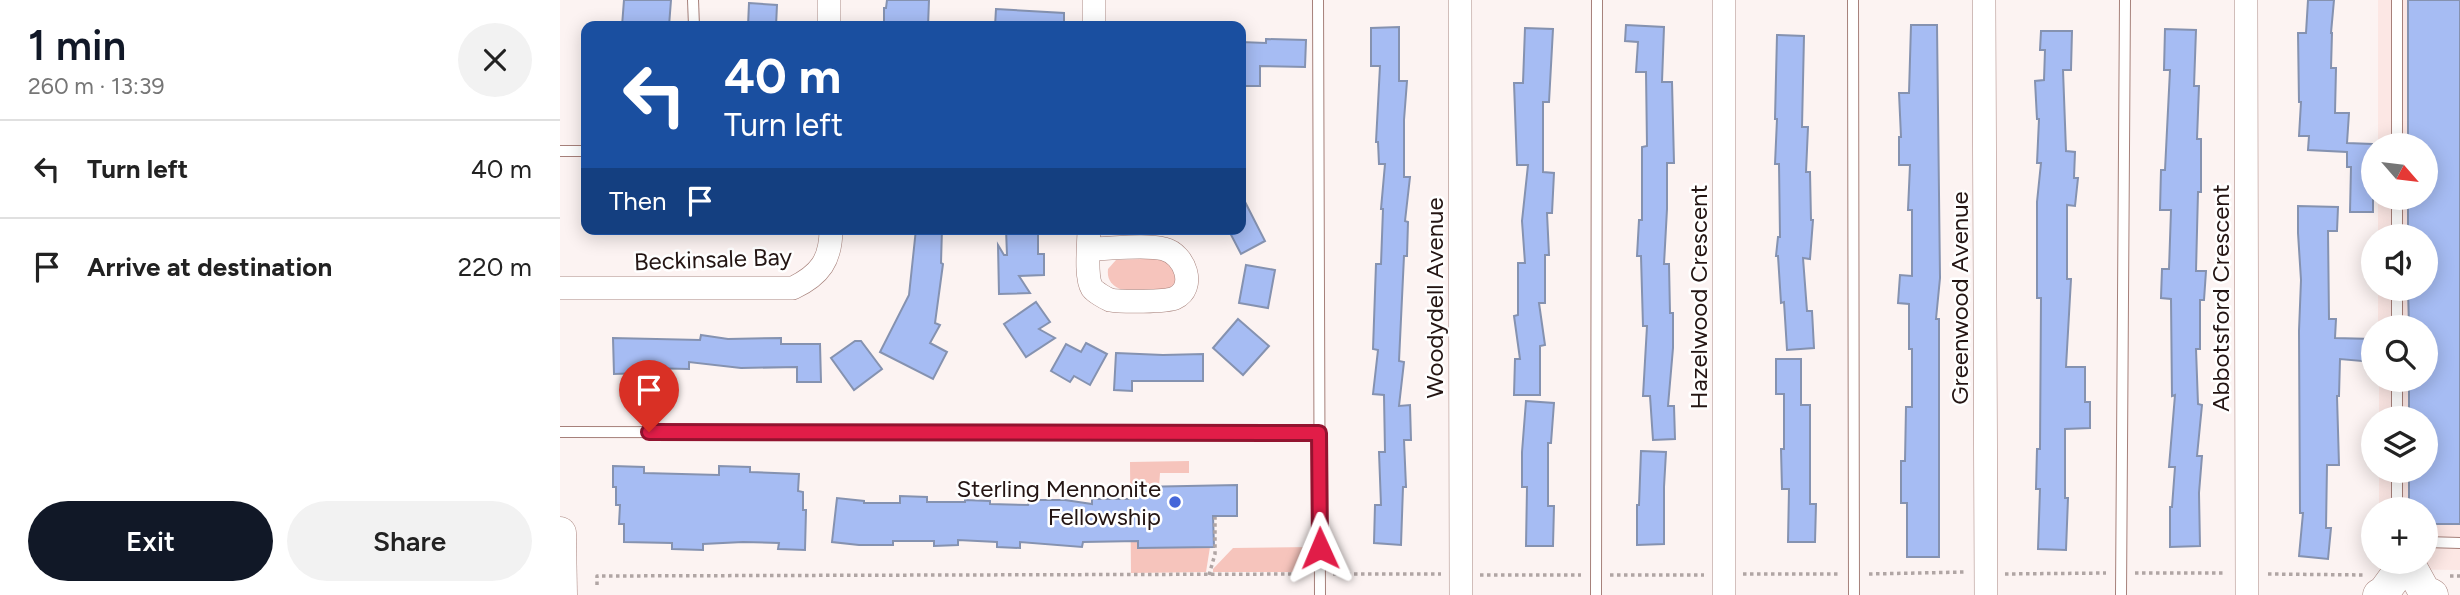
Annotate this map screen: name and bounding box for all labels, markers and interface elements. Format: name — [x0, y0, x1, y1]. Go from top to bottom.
text: 1 min — [28, 20, 126, 71]
button: close — [458, 23, 532, 97]
text: 40 m — [724, 46, 841, 105]
icon: left — [609, 49, 700, 140]
text: 260 m · 13:39 — [28, 72, 164, 100]
text: Turn left — [724, 106, 843, 144]
north arrow — [2361, 133, 2438, 210]
map controls — [2361, 133, 2438, 574]
icon: left — [28, 150, 66, 188]
text: Turn left — [87, 153, 188, 185]
text: 40 m — [471, 153, 532, 185]
icon: arrive — [681, 182, 719, 220]
street label: Hazelwood Crescent — [1684, 184, 1713, 410]
street label: Abbotsford Crescent — [2206, 184, 2235, 412]
text: Then — [609, 185, 667, 217]
street label: Greenwood Avenue — [1945, 191, 1974, 405]
street label: Woodydell Avenue — [1420, 197, 1449, 399]
button: sound — [2361, 224, 2438, 301]
street label: Beckinsale Bay — [633, 242, 793, 276]
icon: arrive — [28, 248, 66, 286]
text: Arrive at destination — [87, 251, 332, 283]
text: 220 m — [458, 251, 532, 283]
button: search — [2361, 315, 2438, 392]
pin — [619, 360, 679, 432]
icon: arrive — [630, 371, 668, 409]
button: layers — [2361, 406, 2438, 483]
place label: Sterling Mennonite Fellowship — [957, 474, 1161, 531]
marker: Sterling Mennonite Fellowship — [1167, 494, 1183, 510]
button: + — [2361, 497, 2438, 574]
button: Exit — [28, 501, 273, 581]
button: Share — [287, 501, 532, 581]
position arrow — [1283, 511, 1357, 585]

